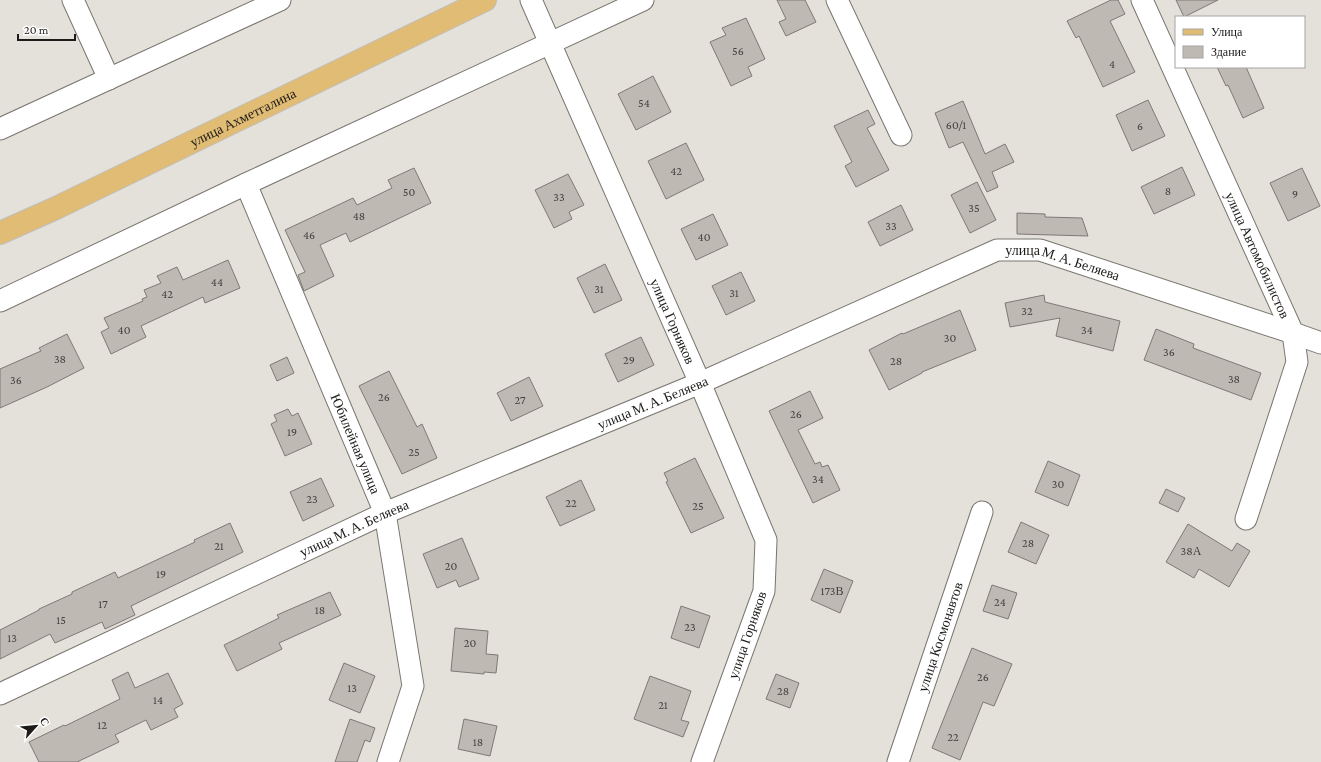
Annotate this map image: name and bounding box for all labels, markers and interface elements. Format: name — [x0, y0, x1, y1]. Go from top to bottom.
scale bar — [18, 16, 75, 42]
legend — [1175, 16, 1305, 68]
text: 20 m — [24, 23, 49, 37]
text: Улица — [1211, 25, 1243, 39]
house number: 56 — [732, 44, 744, 58]
text: Здание — [1211, 45, 1246, 59]
house number: 4 — [1109, 57, 1115, 71]
street label: улица Ахметгалина — [187, 85, 299, 150]
house number: 54 — [638, 96, 650, 110]
house number: 60/1 — [946, 118, 966, 132]
house number: 6 — [1137, 119, 1143, 133]
house number: 42 — [670, 164, 682, 178]
house number: 8 — [1165, 184, 1171, 198]
house number: 50 — [403, 185, 415, 199]
house number: 9 — [1292, 187, 1298, 201]
street label: улица Автомобилистов — [1222, 189, 1293, 321]
house number: 33 — [553, 190, 565, 204]
house number: 35 — [968, 201, 980, 215]
house number: 48 — [353, 209, 365, 223]
house number: 33 — [885, 219, 897, 233]
house number: 46 — [303, 228, 315, 242]
house number: 40 — [698, 230, 711, 244]
street label: улица М. А. Беляева — [1005, 242, 1122, 284]
house number: 44 — [211, 275, 223, 289]
street label: улица Горняков — [647, 276, 699, 367]
house number: 31 — [594, 282, 604, 296]
house number: 31 — [729, 286, 739, 300]
house number: 42 — [161, 287, 173, 301]
house number: 32 — [1021, 304, 1033, 318]
house number: 40 — [118, 323, 131, 337]
house number: 34 — [1081, 323, 1093, 337]
house number: 30 — [944, 331, 956, 345]
house number: 36 — [1163, 345, 1175, 359]
house number: 38 — [54, 352, 66, 366]
house number: 29 — [623, 353, 635, 367]
house number: 28 — [890, 354, 902, 368]
street label: улица М. А. Беляева — [595, 372, 711, 432]
house number: 38 — [1228, 372, 1240, 386]
house number: 36 — [10, 373, 22, 387]
house number: 26 — [378, 390, 390, 404]
street label: Юбилейная улица — [328, 391, 384, 497]
house number: 27 — [514, 393, 526, 407]
house number: 26 — [790, 407, 802, 421]
house number: 19 — [287, 425, 297, 439]
house number: 25 — [408, 445, 420, 459]
house number: 34 — [812, 472, 824, 486]
house number: 30 — [1052, 477, 1064, 491]
house number: 23 — [306, 492, 318, 506]
street label: улица М. А. Беляева — [297, 496, 412, 560]
house number: 22 — [565, 496, 577, 510]
house number: 25 — [692, 499, 704, 513]
house number: 28 — [1022, 536, 1034, 550]
house number: 21 — [214, 539, 224, 553]
house number: 38А — [1181, 544, 1202, 558]
house number: 20 — [445, 559, 457, 573]
house number: 19 — [156, 567, 166, 581]
street label: улица Космонавтов — [914, 580, 966, 694]
house number: 173В — [820, 584, 844, 598]
street label: улица Горняков — [725, 589, 770, 681]
house number: 24 — [994, 595, 1006, 609]
house number: 17 — [98, 597, 108, 611]
house number: 18 — [315, 603, 325, 617]
house number: 15 — [56, 613, 66, 627]
house number: 23 — [684, 620, 696, 634]
house number: 13 — [7, 631, 17, 645]
house number: 20 — [464, 636, 476, 650]
house number: 26 — [977, 670, 989, 684]
house number: 13 — [347, 681, 357, 695]
house number: 28 — [777, 684, 789, 698]
house number: 14 — [153, 693, 163, 707]
house number: 21 — [658, 698, 668, 712]
north arrow — [16, 706, 56, 746]
text: С — [38, 715, 52, 728]
house number: 12 — [97, 718, 107, 732]
house number: 22 — [947, 730, 959, 744]
house number: 18 — [473, 735, 483, 749]

